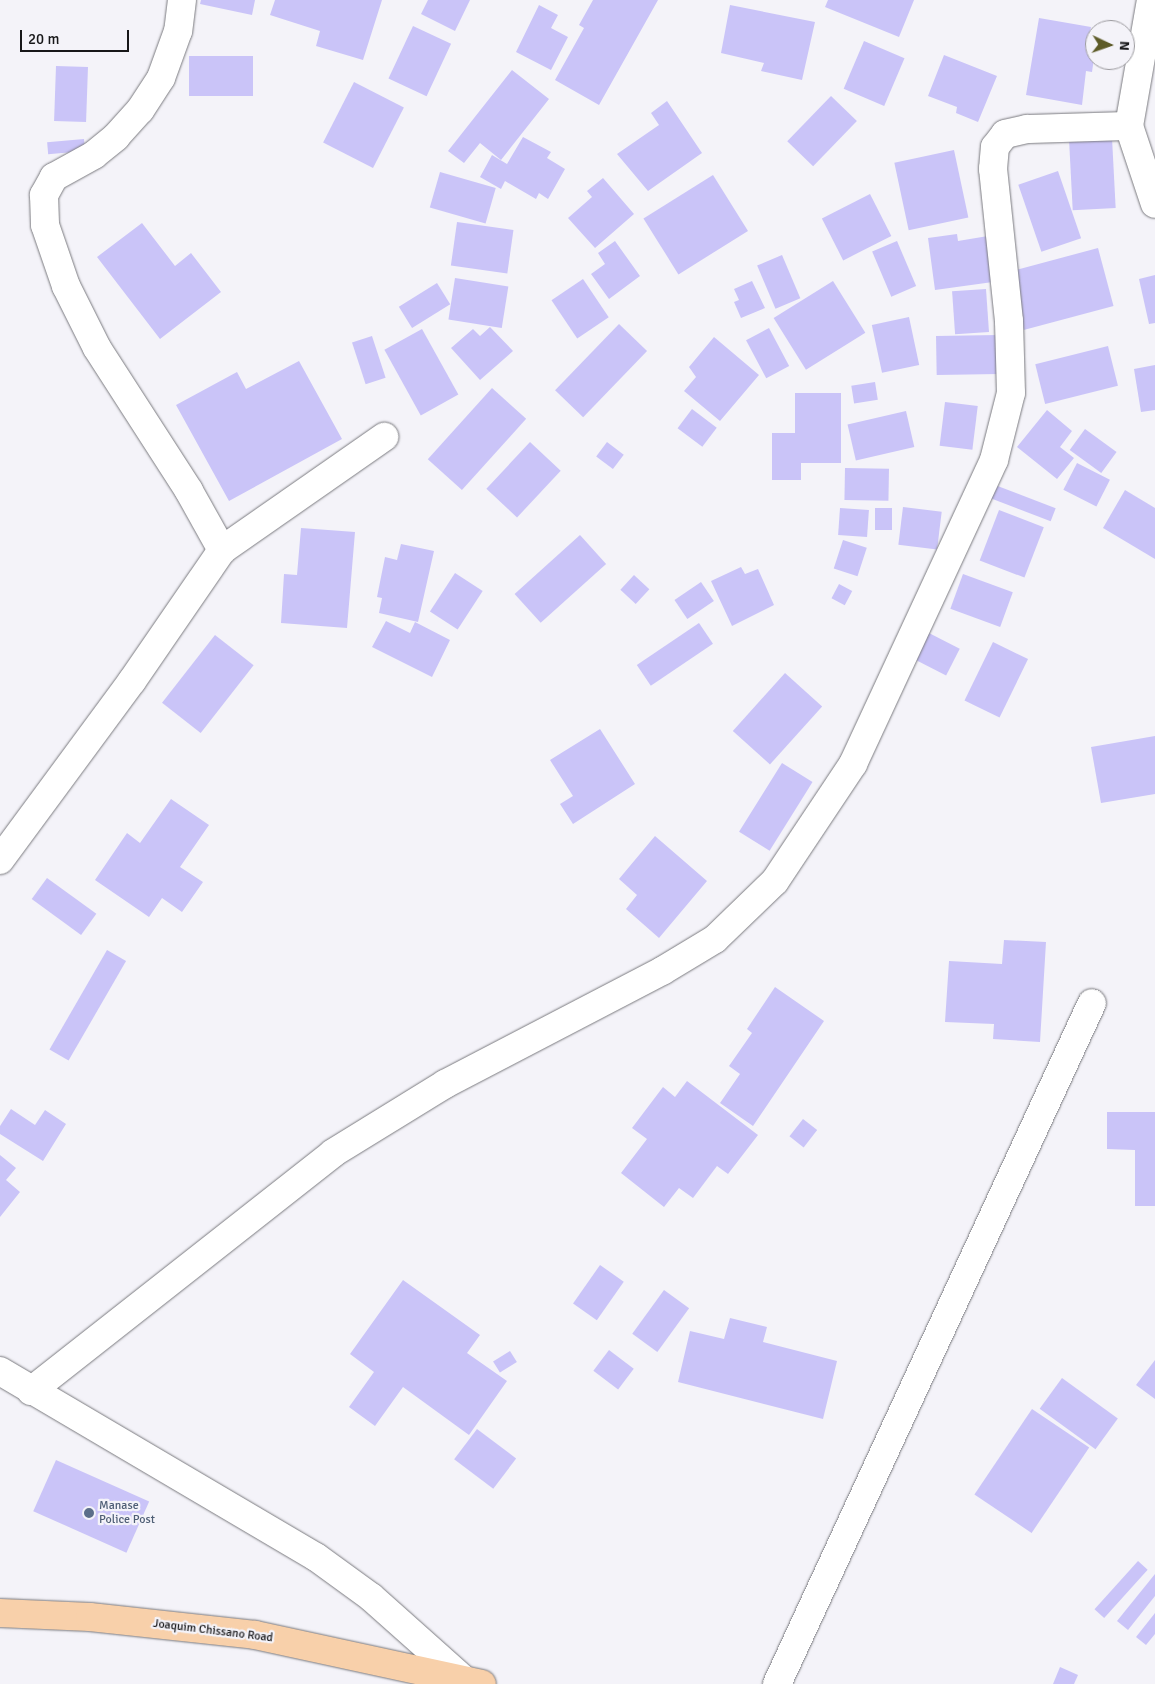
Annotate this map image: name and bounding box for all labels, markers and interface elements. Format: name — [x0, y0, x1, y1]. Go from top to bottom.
scale bar — [22, 20, 131, 52]
north arrow — [1085, 20, 1135, 70]
text: 20 m — [28, 30, 59, 48]
text: N — [1116, 40, 1133, 51]
place label: Manase Police Post — [99, 1499, 155, 1527]
marker: Manase Police Post — [83, 1507, 95, 1519]
street label: Joaquim Chissano Road — [152, 1616, 274, 1646]

